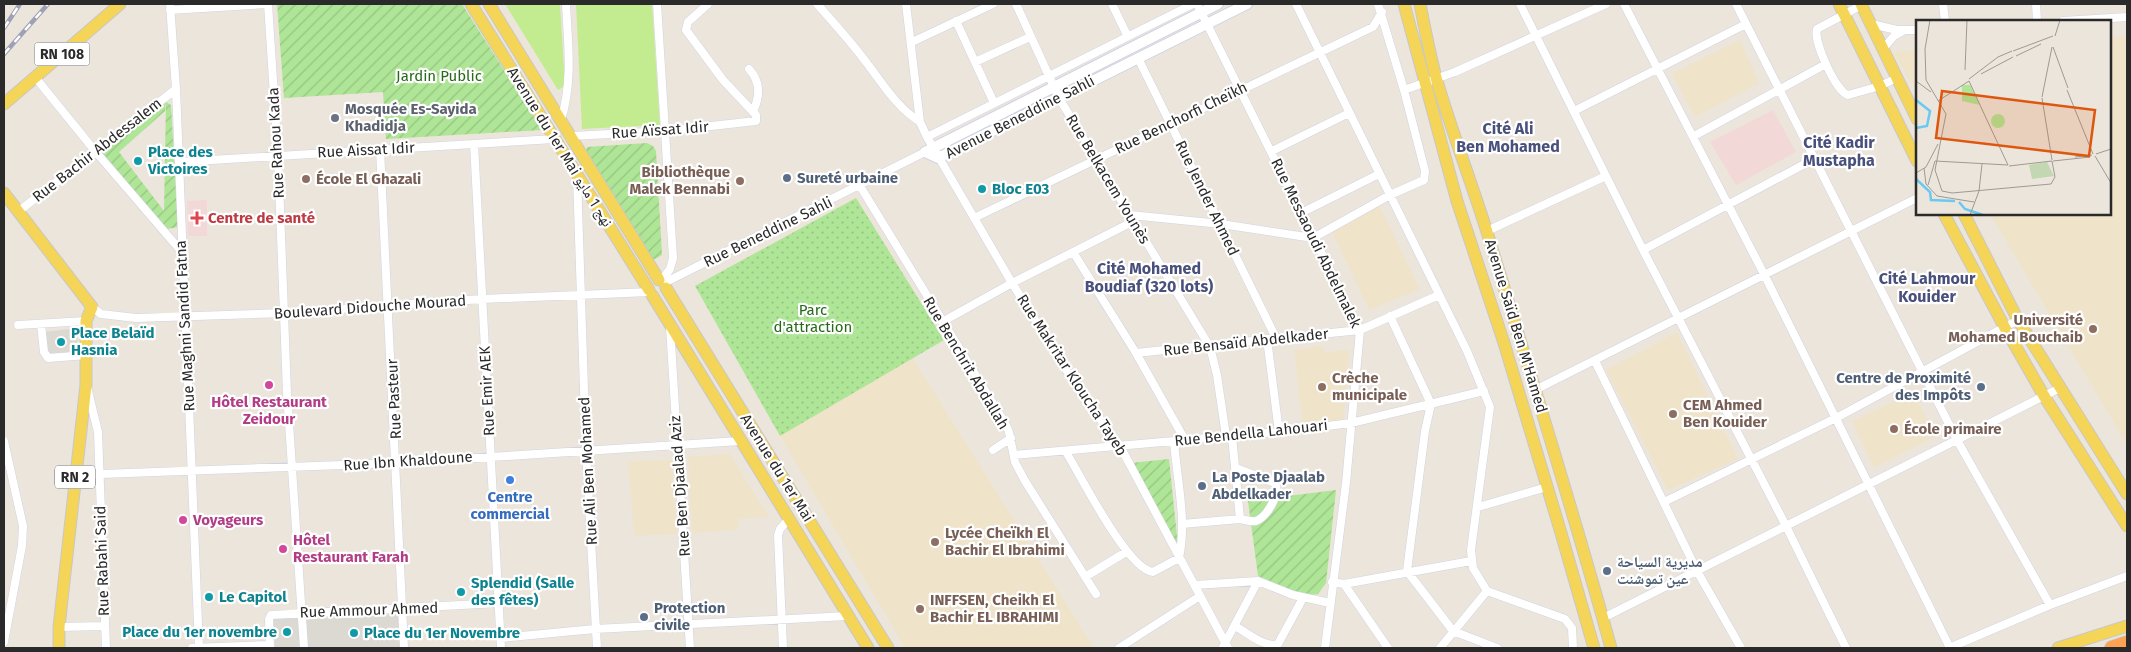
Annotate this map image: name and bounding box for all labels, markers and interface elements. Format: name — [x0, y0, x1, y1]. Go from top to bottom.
inset map — [1916, 20, 2111, 215]
road number: RN 108 — [34, 42, 90, 66]
street label: Avenue du 1er Mai نهج 1 مايو — [503, 64, 617, 231]
park label: Jardin Public — [396, 67, 482, 85]
street label: Avenue Beneddine Sahli — [942, 72, 1098, 162]
street label: Rue Benchorfi Cheïkh — [1112, 78, 1250, 158]
street label: Rue Rahou Kada — [264, 87, 288, 199]
street label: Rue Bachir Abdessalem — [29, 94, 165, 206]
place label: Mosquée Es-Sayida Khadidja — [345, 100, 477, 135]
street label: Rue Belkacem Younès — [1062, 111, 1154, 247]
marker: Mosquée Es-Sayida Khadidja — [329, 112, 341, 124]
street label: Rue Aïssat Idir — [611, 118, 709, 142]
district label: Cité Ali Ben Mohamed — [1456, 119, 1560, 156]
district label: Cité Kadir Mustapha — [1803, 133, 1875, 170]
street label: Rue Aissat Idir — [317, 138, 415, 162]
street label: Rue Jender Ahmed — [1171, 138, 1243, 258]
place label: Place des Victoires — [147, 143, 213, 178]
marker: Place des Victoires — [132, 155, 144, 167]
street label: Rue Messaoudi Abdelmalek — [1267, 155, 1365, 331]
place label: Bibliothèque Malek Bennabi — [629, 163, 730, 198]
place label: Sureté urbaine — [797, 169, 898, 187]
place label: École El Ghazali — [316, 170, 421, 188]
marker: Sureté urbaine — [781, 172, 793, 184]
marker: École El Ghazali — [300, 173, 312, 185]
marker: Bibliothèque Malek Bennabi — [734, 175, 746, 187]
place label: Bloc E03 — [992, 180, 1050, 198]
marker: Bloc E03 — [976, 183, 988, 195]
street label: Rue Beneddine Sahli — [701, 193, 835, 271]
place label: Centre de santé — [208, 209, 315, 227]
marker: Centre de santé — [190, 211, 204, 225]
street label: Avenue Saïd Ben M'Hamed — [1481, 237, 1551, 415]
street label: Rue Maghni Sandid Fatna — [172, 240, 198, 412]
district label: Cité Mohamed Boudiaf (320 lots) — [1085, 259, 1213, 296]
district label: Cité Lahmour Kouider — [1879, 269, 1976, 306]
street label: Boulevard Didouche Mourad — [273, 291, 467, 323]
street label: Rue Makritar Kloucha Tayeb — [1013, 291, 1131, 459]
street label: Rue Benchrit Abdallah — [919, 293, 1013, 433]
park label: Parc d'attraction — [774, 301, 852, 336]
place label: Université Mohamed Bouchaib — [1948, 311, 2083, 346]
marker: Université Mohamed Bouchaib — [2087, 323, 2099, 335]
place label: Place Belaïd Hasnia — [71, 324, 155, 359]
street label: Rue Bensaïd Abdelkader — [1163, 324, 1330, 360]
marker: Place Belaïd Hasnia — [55, 336, 67, 348]
street label: Rue Emir AEK — [476, 345, 498, 436]
street label: Rue Pasteur — [383, 358, 405, 440]
place label: Crèche municipale — [1332, 369, 1407, 404]
place label: Centre de Proximité des Impôts — [1836, 369, 1971, 404]
marker: Hôtel Restaurant Zeidour — [263, 379, 275, 391]
marker: Crèche municipale — [1316, 381, 1328, 393]
marker: Centre de Proximité des Impôts — [1975, 381, 1987, 393]
place label: Hôtel Restaurant Zeidour — [211, 393, 327, 428]
street label: Rue Ali Ben Mohamed — [575, 396, 601, 546]
place label: CEM Ahmed Ben Kouider — [1683, 396, 1768, 431]
marker: CEM Ahmed Ben Kouider — [1667, 408, 1679, 420]
street label: Avenue du 1er Mai — [737, 411, 817, 525]
street label: Rue Ben Djaalad Aziz — [666, 414, 694, 557]
street label: Rue Bendella Lahouari — [1173, 416, 1329, 450]
place label: École primaire — [1904, 420, 2002, 438]
marker: École primaire — [1888, 423, 1900, 435]
street label: Rue Ibn Khaldoune — [343, 448, 473, 474]
road number: RN 2 — [55, 466, 95, 488]
place label: La Poste Djaalab Abdelkader — [1211, 468, 1325, 503]
marker: Centre commercial — [504, 474, 516, 486]
marker: La Poste Djaalab Abdelkader — [1196, 480, 1208, 492]
place label: Centre commercial — [471, 488, 550, 523]
street label: Rue Rabahi Said — [91, 505, 113, 617]
place label: Voyageurs — [192, 511, 263, 529]
marker: Voyageurs — [177, 514, 189, 526]
place label: Lycée Cheïkh El Bachir El Ibrahimi — [945, 524, 1065, 559]
place label: Hôtel Restaurant Farah — [293, 531, 409, 566]
marker: Lycée Cheïkh El Bachir El Ibrahimi — [929, 536, 941, 548]
marker: Hôtel Restaurant Farah — [277, 543, 289, 555]
place label: مديرية السياحة عين تموشنت — [1617, 553, 1703, 588]
marker: مديرية السياحة عين تموشنت — [1601, 565, 1613, 577]
place label: Splendid (Salle des fêtes) — [471, 574, 574, 609]
marker: Splendid (Salle des fêtes) — [455, 586, 467, 598]
place label: Le Capitol — [219, 588, 287, 606]
marker: Le Capitol — [203, 591, 215, 603]
place label: INFFSEN, Cheikh El Bachir EL IBRAHIMI — [930, 591, 1059, 626]
street label: Rue Ammour Ahmed — [299, 599, 439, 621]
place label: Protection civile — [654, 599, 725, 634]
marker: INFFSEN, Cheikh El Bachir EL IBRAHIMI — [914, 603, 926, 615]
marker: Protection civile — [638, 611, 650, 623]
place label: Place du 1er novembre — [122, 623, 277, 641]
place label: Place du 1er Novembre — [364, 624, 520, 642]
marker: Place du 1er novembre — [281, 626, 293, 638]
marker: Place du 1er Novembre — [348, 627, 360, 639]

